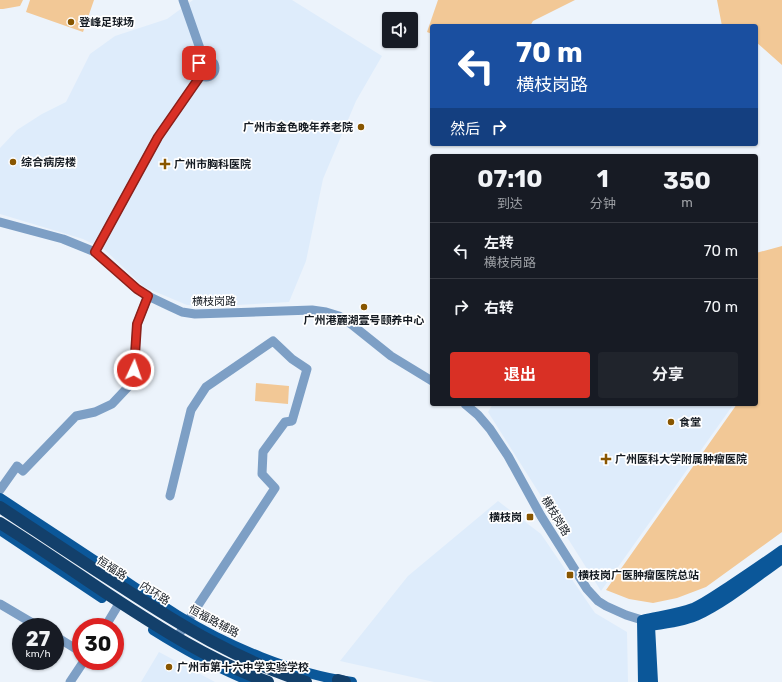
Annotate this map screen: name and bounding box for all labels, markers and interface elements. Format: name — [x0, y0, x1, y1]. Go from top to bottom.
map controls — [382, 12, 418, 48]
button: sound — [382, 12, 418, 48]
place label: 登峰足球场 — [79, 16, 134, 29]
marker: 登峰足球场 — [66, 17, 76, 27]
text: 70 m — [516, 36, 583, 69]
icon: left — [450, 40, 502, 92]
pin — [182, 46, 216, 80]
icon: arrive — [188, 52, 210, 74]
text: 横枝岗路 — [516, 74, 588, 96]
icon: right — [488, 116, 510, 138]
text: 然后 — [450, 120, 480, 138]
place label: 广州市金色晚年养老院 — [243, 121, 353, 134]
marker: 广州市金色晚年养老院 — [356, 122, 366, 132]
place label: 综合病房楼 — [21, 156, 76, 169]
marker: 综合病房楼 — [8, 157, 18, 167]
marker: 广州市胸科医院 — [159, 158, 171, 170]
place label: 广州市胸科医院 — [174, 158, 251, 171]
text: 07:10 — [477, 165, 543, 193]
text: 1 — [597, 165, 609, 193]
text: 350 — [663, 167, 711, 195]
text: m — [681, 195, 693, 210]
text: 到达 — [497, 196, 523, 211]
text: 分钟 — [590, 196, 616, 211]
text: 左转 — [484, 234, 514, 252]
icon: left — [450, 240, 472, 262]
text: 70 m — [704, 242, 738, 260]
text: 横枝岗路 — [484, 255, 536, 270]
street label: 横枝岗路 — [192, 295, 236, 308]
icon: right — [450, 296, 472, 318]
text: 70 m — [704, 298, 738, 316]
text: 右转 — [484, 299, 514, 317]
marker: 广州港麓湖壹号颐养中心 — [359, 302, 369, 312]
place label: 广州港麓湖壹号颐养中心 — [304, 314, 425, 327]
position arrow — [113, 349, 155, 391]
button: 退出 — [450, 352, 590, 398]
button: 分享 — [598, 352, 738, 398]
place label: 食堂 — [679, 416, 701, 429]
marker: 食堂 — [666, 417, 676, 427]
marker: 广州医科大学附属肿瘤医院 — [600, 453, 612, 465]
place label: 广州医科大学附属肿瘤医院 — [615, 453, 747, 466]
street label: 横枝岗路 — [539, 494, 572, 538]
place label: 横枝岗 — [489, 511, 522, 524]
marker: 横枝岗 — [525, 512, 535, 522]
street label: 恒福路 — [94, 554, 129, 583]
place label: 横枝岗广医肿瘤医院总站 — [578, 569, 699, 582]
marker: 横枝岗广医肿瘤医院总站 — [565, 570, 575, 580]
street label: 内环路 — [137, 579, 172, 608]
street label: 恒福路辅路 — [186, 603, 241, 640]
speed limit sign: 30 — [72, 618, 124, 670]
text: 27 — [26, 627, 50, 651]
text: km/h — [26, 648, 50, 660]
place label: 广州市第十六中学实验学校 — [177, 661, 309, 674]
marker: 广州市第十六中学实验学校 — [164, 662, 174, 672]

